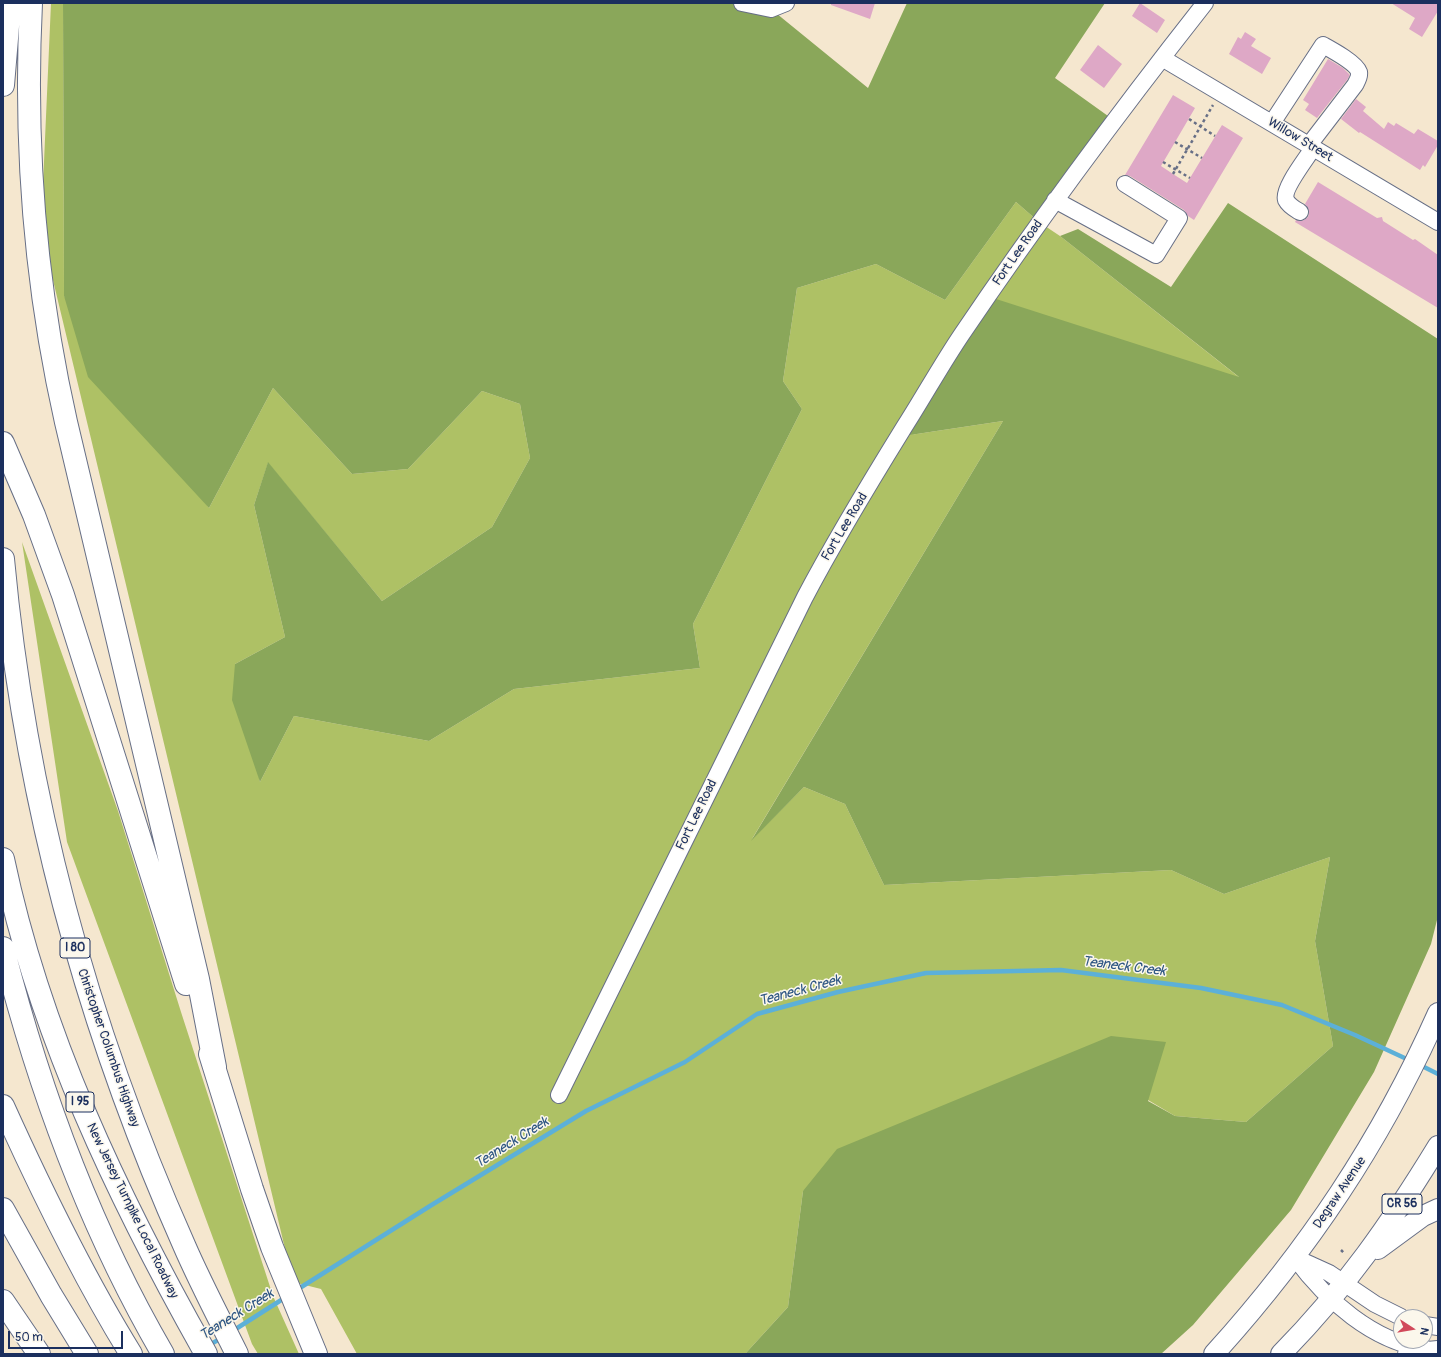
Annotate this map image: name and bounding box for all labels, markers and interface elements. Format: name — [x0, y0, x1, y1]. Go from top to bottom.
street label: Willow Street — [1265, 114, 1335, 166]
street label: Fort Lee Road — [990, 217, 1046, 289]
street label: Fort Lee Road — [819, 490, 871, 564]
street label: Fort Lee Road — [673, 777, 721, 853]
road number: I 80 — [60, 938, 90, 958]
water label: Teaneck Creek — [1081, 954, 1167, 980]
street label: Christopher Columbus Highway — [74, 967, 142, 1129]
water label: Teaneck Creek — [757, 972, 843, 1010]
road number: I 95 — [66, 1092, 94, 1112]
water label: Teaneck Creek — [472, 1114, 552, 1172]
street label: New Jersey Turnpike Local Roadway — [83, 1121, 181, 1301]
street label: Degraw Avenue — [1310, 1154, 1370, 1232]
road number: CR 56 — [1382, 1194, 1422, 1214]
water label: Teaneck Creek — [197, 1286, 277, 1344]
north arrow — [1393, 1309, 1433, 1349]
scale bar — [10, 1323, 125, 1349]
text: N — [1417, 1326, 1431, 1336]
text: 50 m — [15, 1330, 43, 1345]

